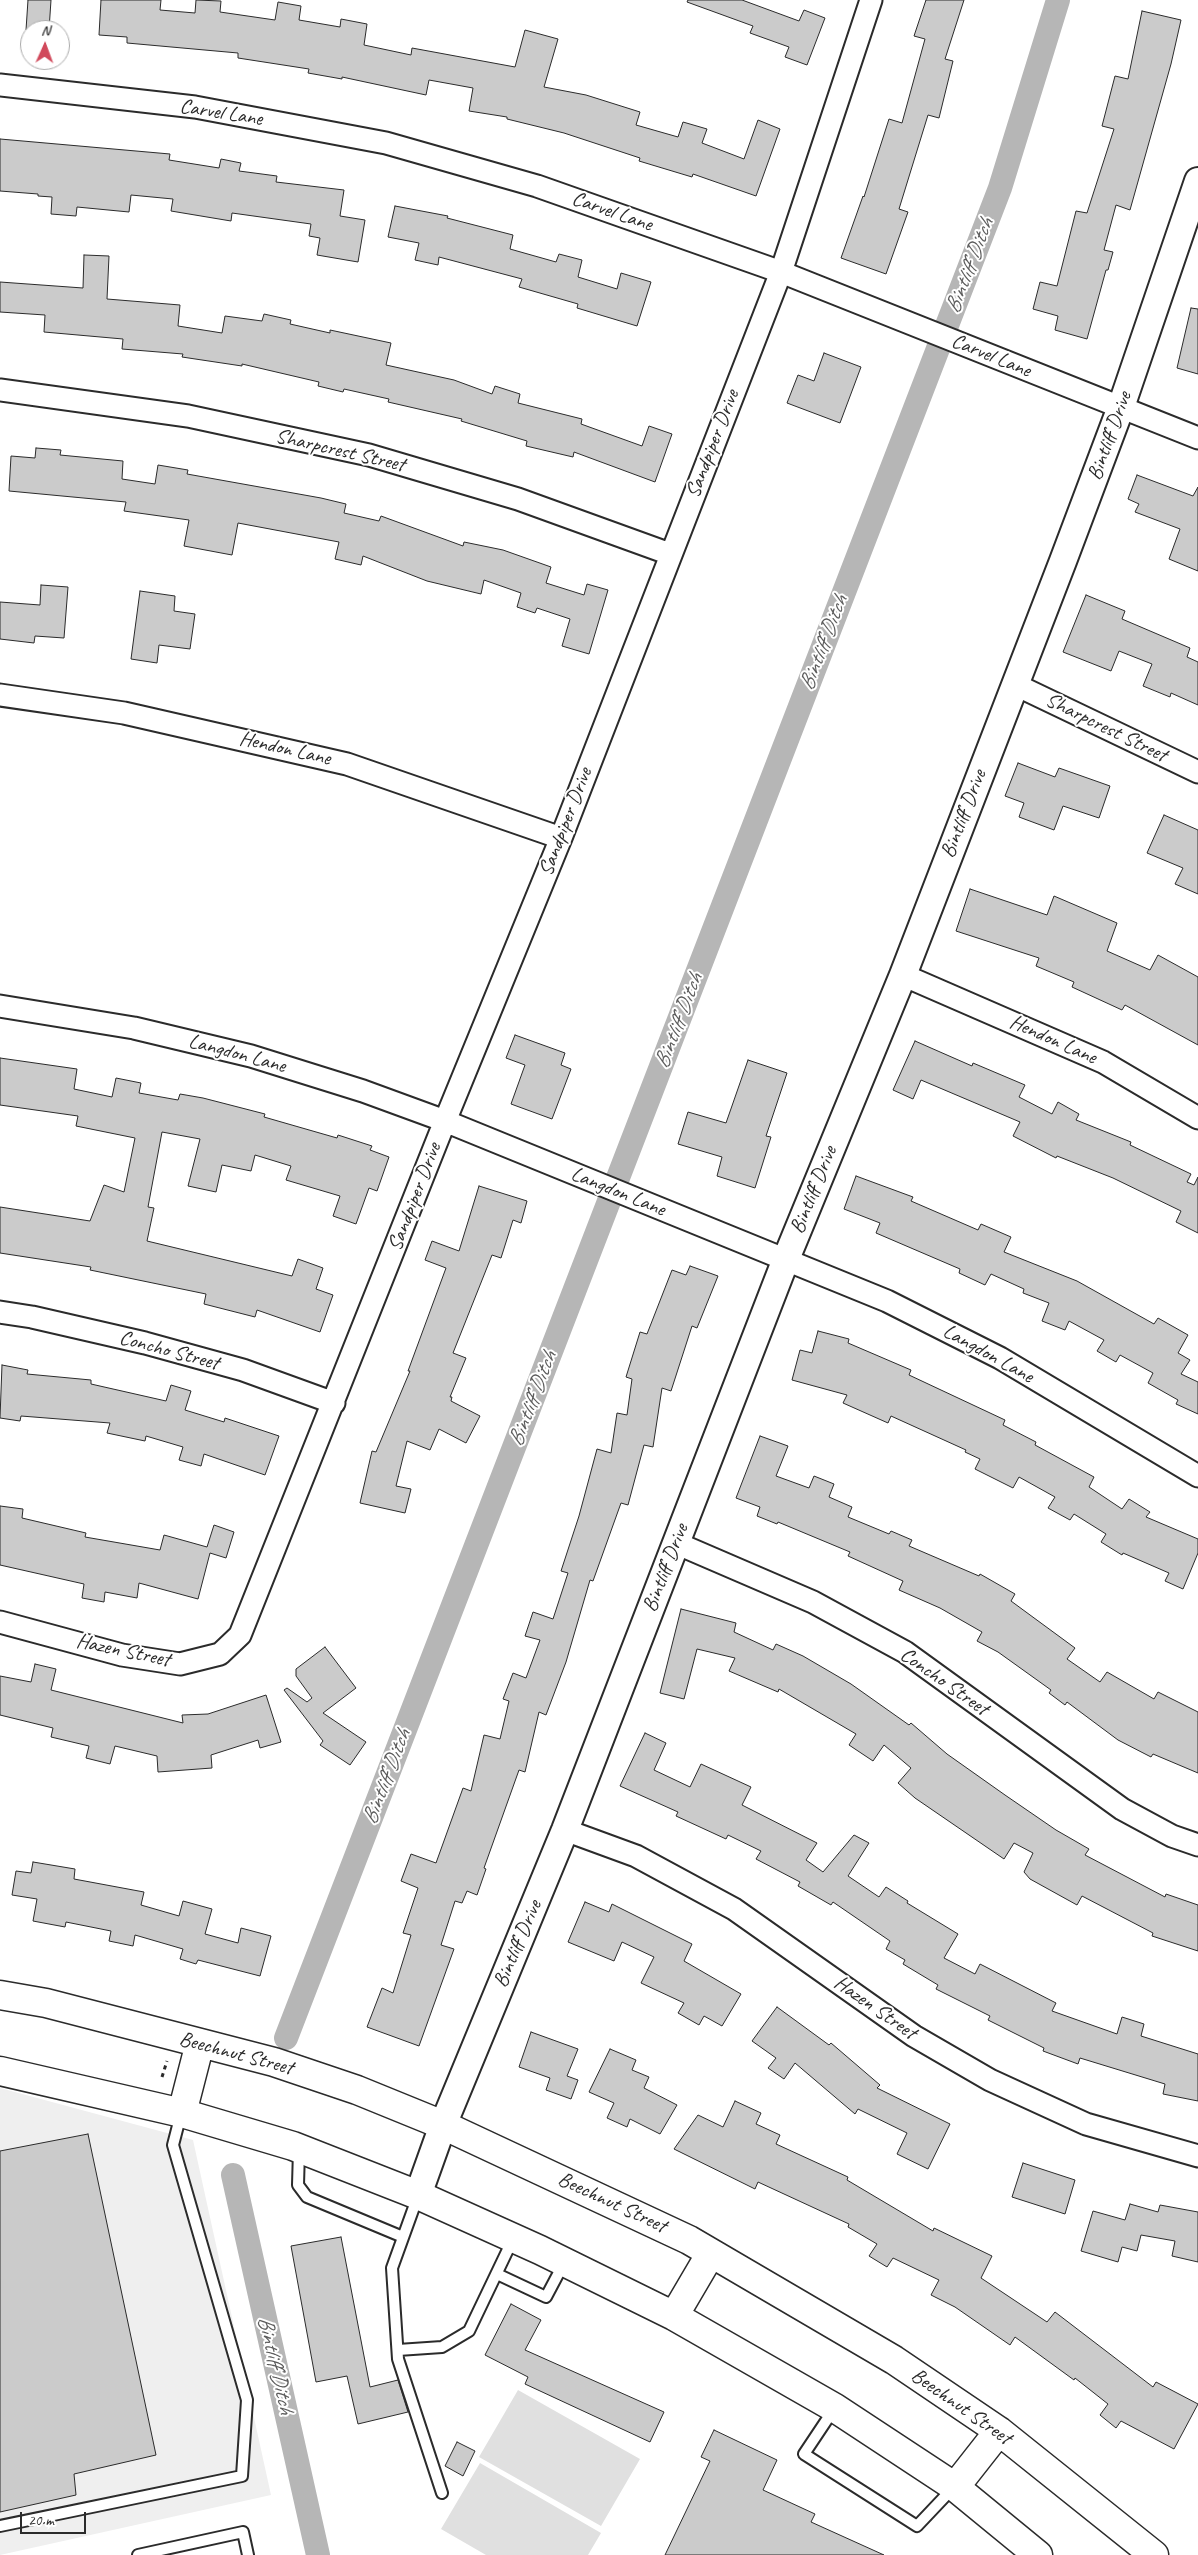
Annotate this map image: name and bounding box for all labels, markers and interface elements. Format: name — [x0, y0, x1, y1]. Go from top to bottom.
north arrow — [20, 20, 70, 70]
text: N — [41, 22, 50, 39]
street label: Carvel Lane — [178, 94, 264, 132]
street label: Carvel Lane — [568, 187, 656, 237]
water label: Bintliff Ditch — [940, 215, 1000, 317]
street label: Carvel Lane — [948, 329, 1034, 383]
street label: Sandpiper Drive — [681, 386, 745, 502]
street label: Bintliff Drive — [1082, 388, 1138, 484]
street label: Sharpcrest Street — [273, 424, 407, 478]
water label: Bintliff Ditch — [794, 592, 854, 694]
street label: Sharpcrest Street — [1041, 688, 1171, 768]
street label: Hendon Lane — [237, 726, 333, 772]
street label: Sandpiper Drive — [534, 764, 598, 880]
street label: Bintliff Drive — [936, 766, 992, 862]
water label: Bintliff Ditch — [649, 970, 709, 1072]
street label: Hendon Lane — [1006, 1010, 1100, 1070]
street label: Langdon Lane — [186, 1029, 288, 1079]
street label: Sandpiper Drive — [383, 1139, 447, 1255]
street label: Bintliff Drive — [785, 1143, 843, 1237]
street label: Langdon Lane — [567, 1162, 669, 1222]
street label: Langdon Lane — [938, 1319, 1038, 1389]
street label: Concho Street — [117, 1326, 221, 1376]
water label: Bintliff Ditch — [503, 1348, 563, 1450]
street label: Bintliff Drive — [638, 1520, 694, 1616]
street label: Hazen Street — [74, 1629, 172, 1673]
street label: Concho Street — [895, 1642, 993, 1722]
water label: Bintliff Ditch — [357, 1726, 417, 1828]
street label: Bintliff Drive — [488, 1897, 548, 1991]
street label: Hazen Street — [829, 1971, 921, 2045]
street label: Beechnut Street — [176, 2027, 296, 2081]
street label: Beechnut Street — [554, 2167, 670, 2239]
water label: Bintliff Ditch — [251, 2314, 299, 2416]
street label: Beechnut Street — [906, 2363, 1016, 2451]
scale bar — [22, 2502, 89, 2534]
text: 20 m — [28, 2511, 54, 2530]

